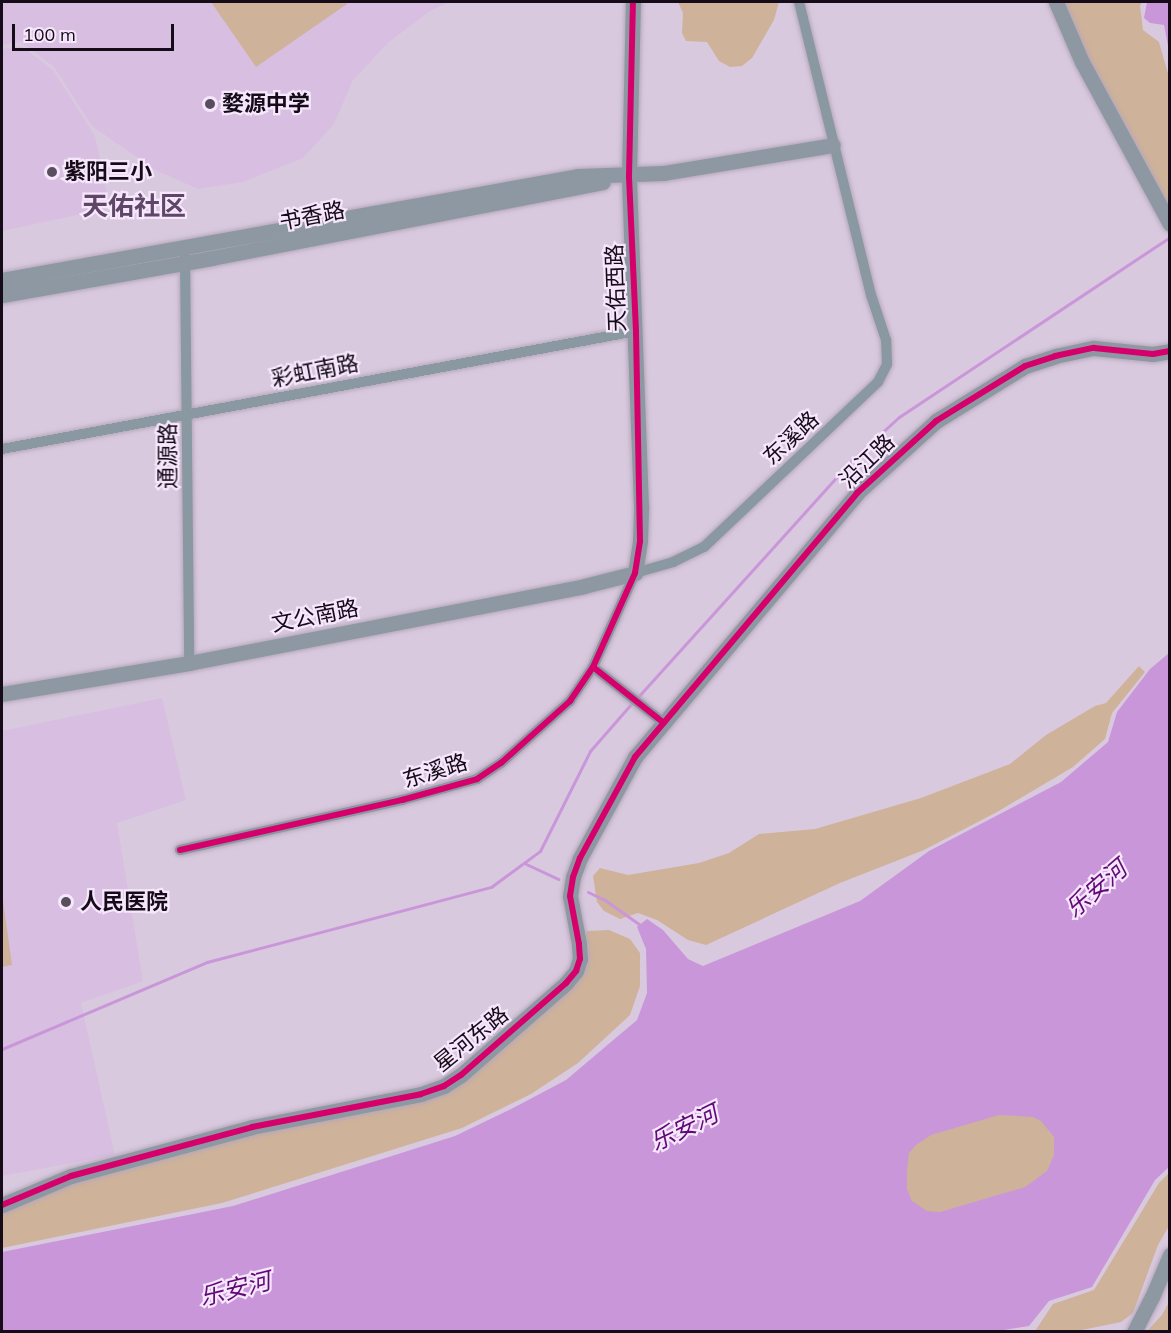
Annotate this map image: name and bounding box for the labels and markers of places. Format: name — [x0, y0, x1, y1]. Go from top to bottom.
place label: 婺源中学 — [222, 91, 310, 117]
marker: 婺源中学 — [203, 97, 217, 111]
place label: 紫阳三小 — [64, 159, 152, 185]
marker: 紫阳三小 — [45, 165, 59, 179]
place label: 人民医院 — [80, 889, 168, 915]
marker: 人民医院 — [57, 893, 75, 911]

